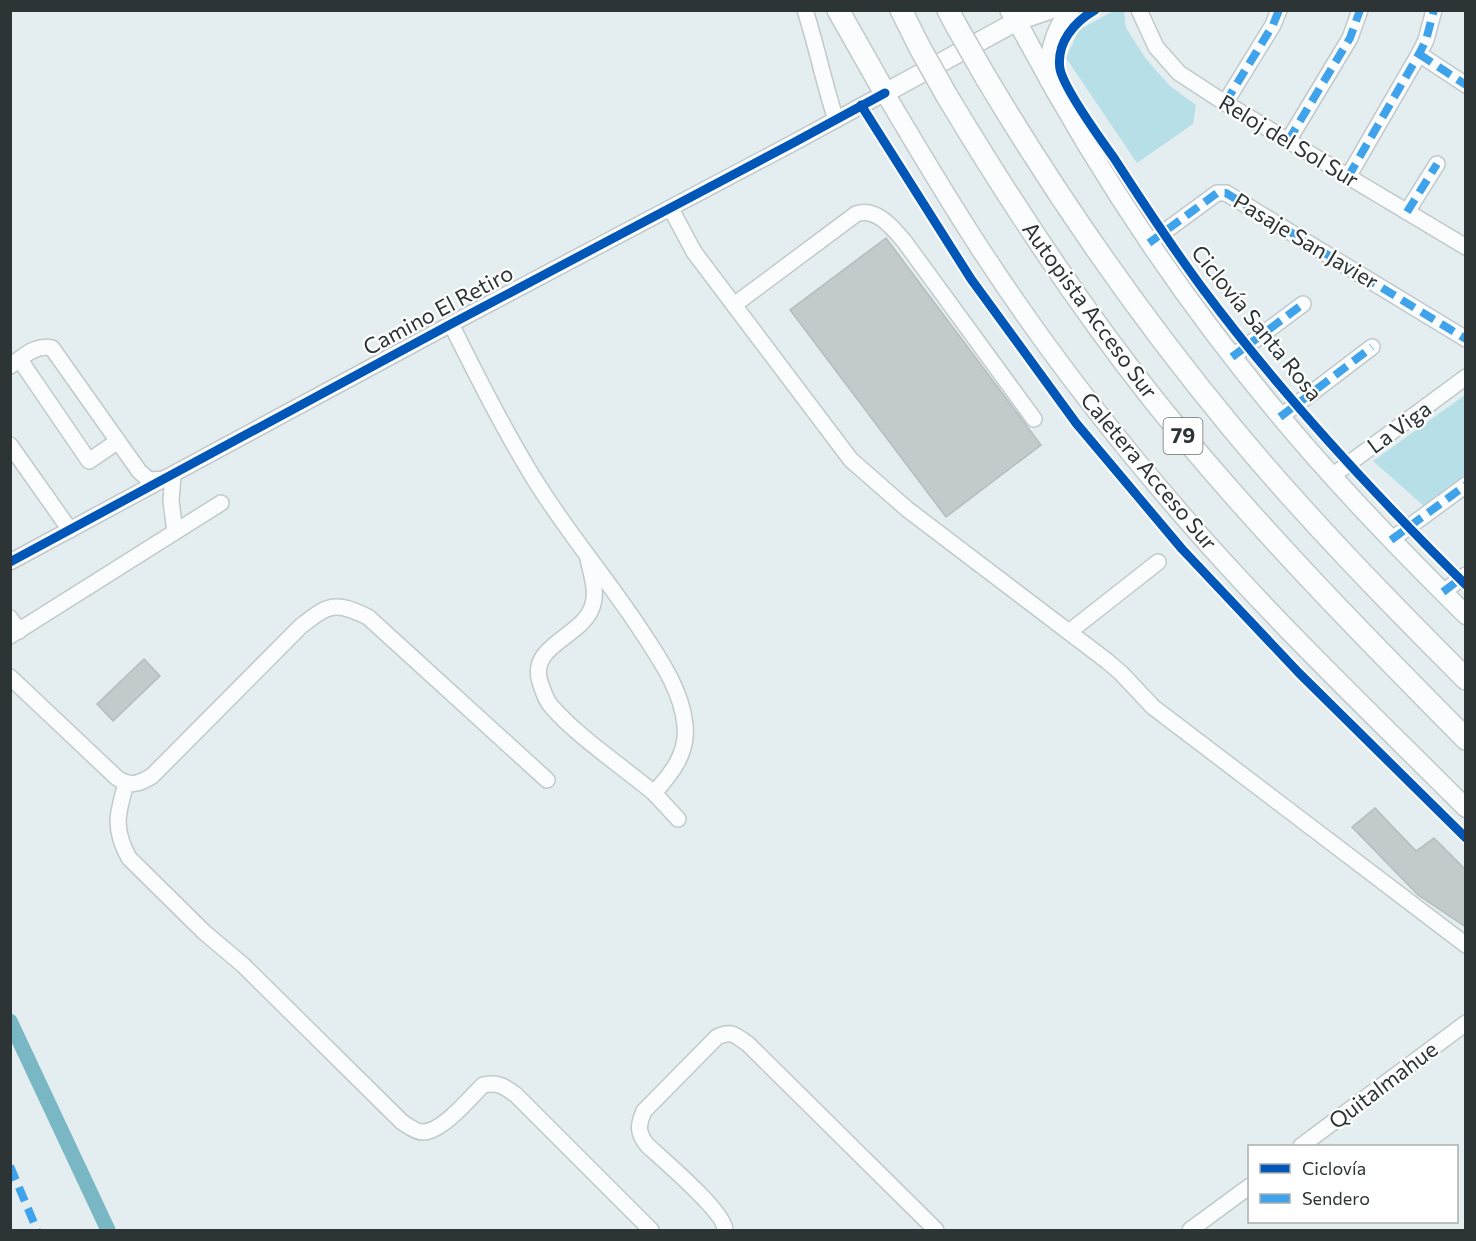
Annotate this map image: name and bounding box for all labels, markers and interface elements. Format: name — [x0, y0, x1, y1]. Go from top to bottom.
street label: Reloj del Sol Sur — [1215, 88, 1364, 193]
street label: Pasaje San Javier — [1229, 187, 1384, 295]
street label: Autopista Acceso Sur — [1017, 216, 1164, 404]
street label: Ciclovía Santa Rosa — [1186, 239, 1329, 406]
street label: Camino El Retiro — [358, 259, 517, 360]
street label: Caletera Acceso Sur — [1075, 386, 1223, 555]
street label: La Viga — [1362, 394, 1436, 459]
road number: 79 — [1164, 418, 1202, 454]
street label: Quitalmahue — [1323, 1035, 1442, 1134]
legend — [1248, 1145, 1458, 1223]
text: Ciclovía — [1302, 1157, 1366, 1179]
text: Sendero — [1302, 1187, 1370, 1209]

